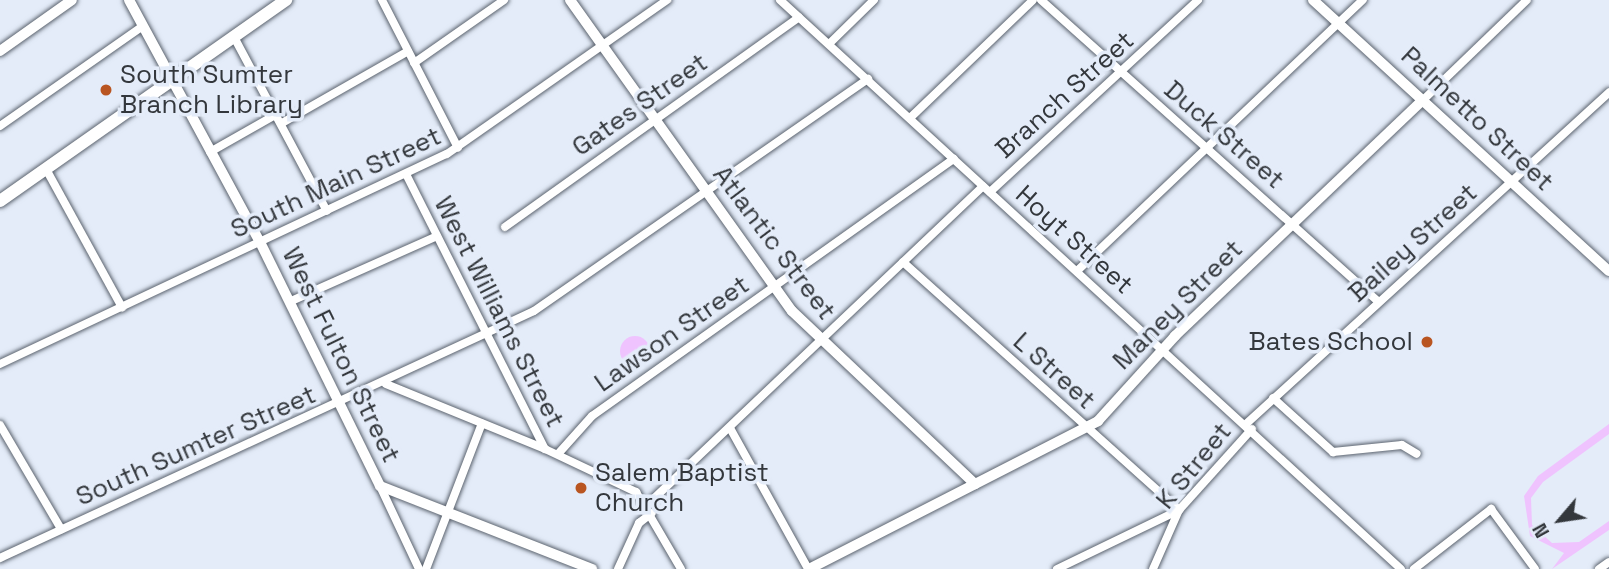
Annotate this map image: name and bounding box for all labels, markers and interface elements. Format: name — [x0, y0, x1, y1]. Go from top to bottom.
street label: Branch Street — [990, 25, 1140, 165]
street label: Palmetto Street — [1394, 40, 1560, 198]
street label: Gates Street — [566, 47, 714, 163]
place label: South Sumter Branch Library — [120, 59, 303, 120]
street label: Duck Street — [1158, 74, 1290, 196]
marker: South Sumter Branch Library — [98, 82, 114, 98]
street label: South Main Street — [226, 121, 446, 245]
street label: Atlantic Street — [706, 160, 842, 326]
street label: Bailey Street — [1342, 177, 1484, 309]
street label: Hoyt Street — [1009, 179, 1139, 301]
street label: West Williams Street — [427, 191, 571, 433]
street label: Maney Street — [1107, 234, 1249, 376]
street label: West Fulton Street — [275, 242, 407, 468]
street label: Lawson Street — [589, 269, 755, 399]
street label: L Street — [1006, 326, 1102, 416]
place label: Bates School — [1248, 326, 1413, 358]
marker: Bates School — [1419, 334, 1435, 350]
street label: South Sumter Street — [71, 379, 321, 513]
street label: K Street — [1150, 417, 1238, 515]
place label: Salem Baptist Church — [595, 457, 769, 518]
marker: Salem Baptist Church — [573, 480, 589, 496]
north arrow — [1525, 485, 1595, 555]
text: N — [1527, 519, 1555, 542]

